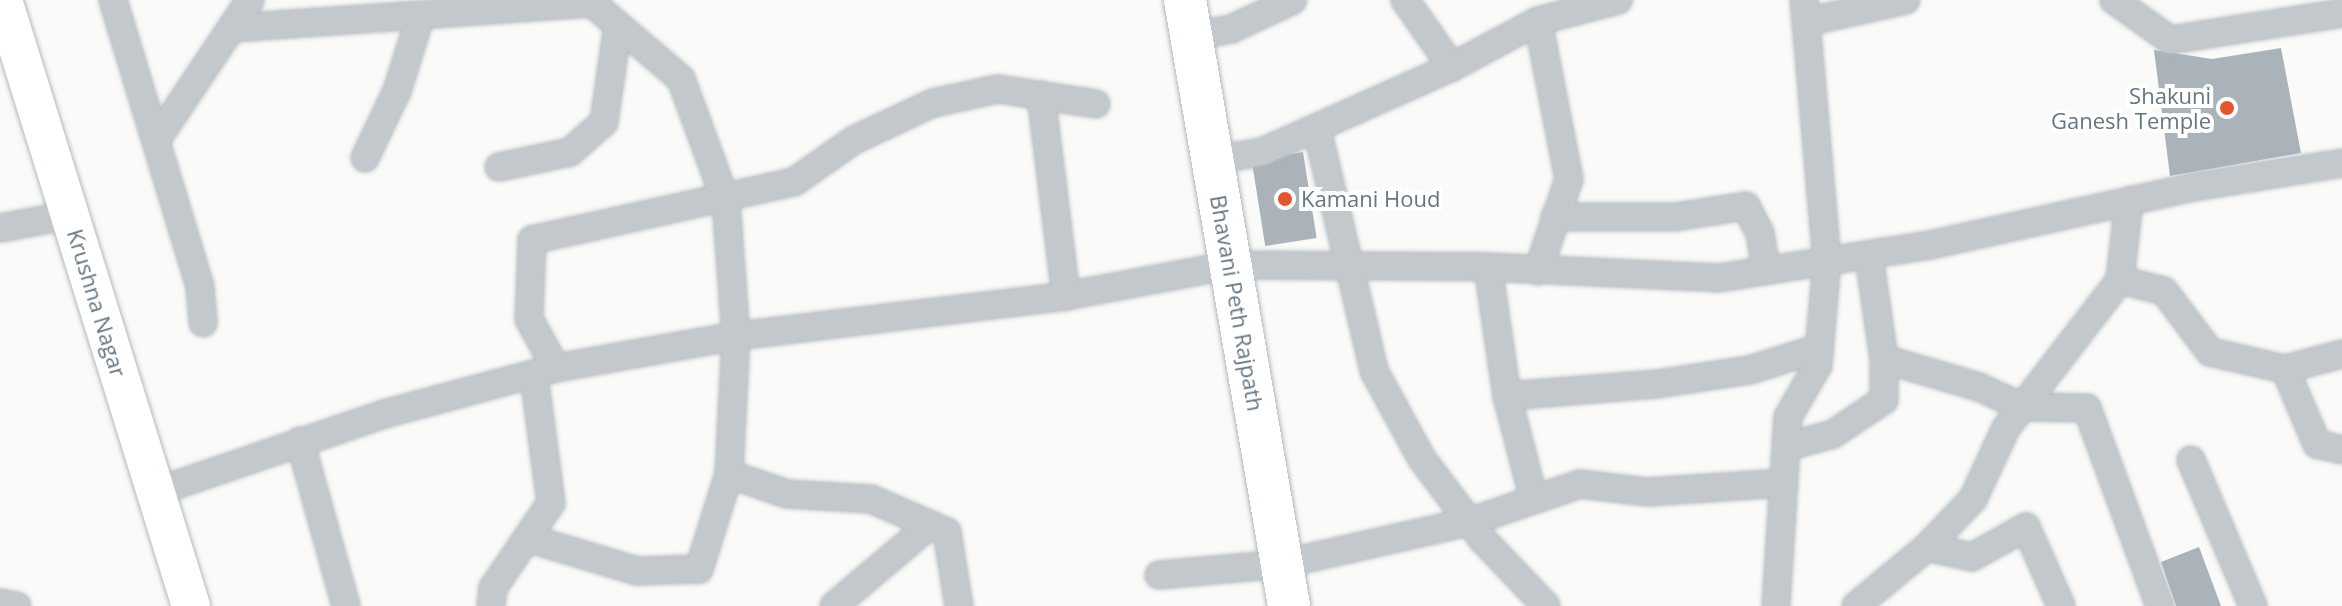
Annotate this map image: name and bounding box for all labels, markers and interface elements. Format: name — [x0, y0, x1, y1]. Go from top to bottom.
place label: Shakuni Ganesh Temple — [2051, 82, 2211, 134]
marker: Shakuni Ganesh Temple — [2218, 99, 2236, 117]
place label: Kamani Houd — [1301, 186, 1440, 212]
marker: Kamani Houd — [1276, 190, 1294, 208]
street label: Bhavani Peth Rajpath — [1205, 193, 1269, 413]
street label: Krushna Nagar — [62, 226, 132, 380]

